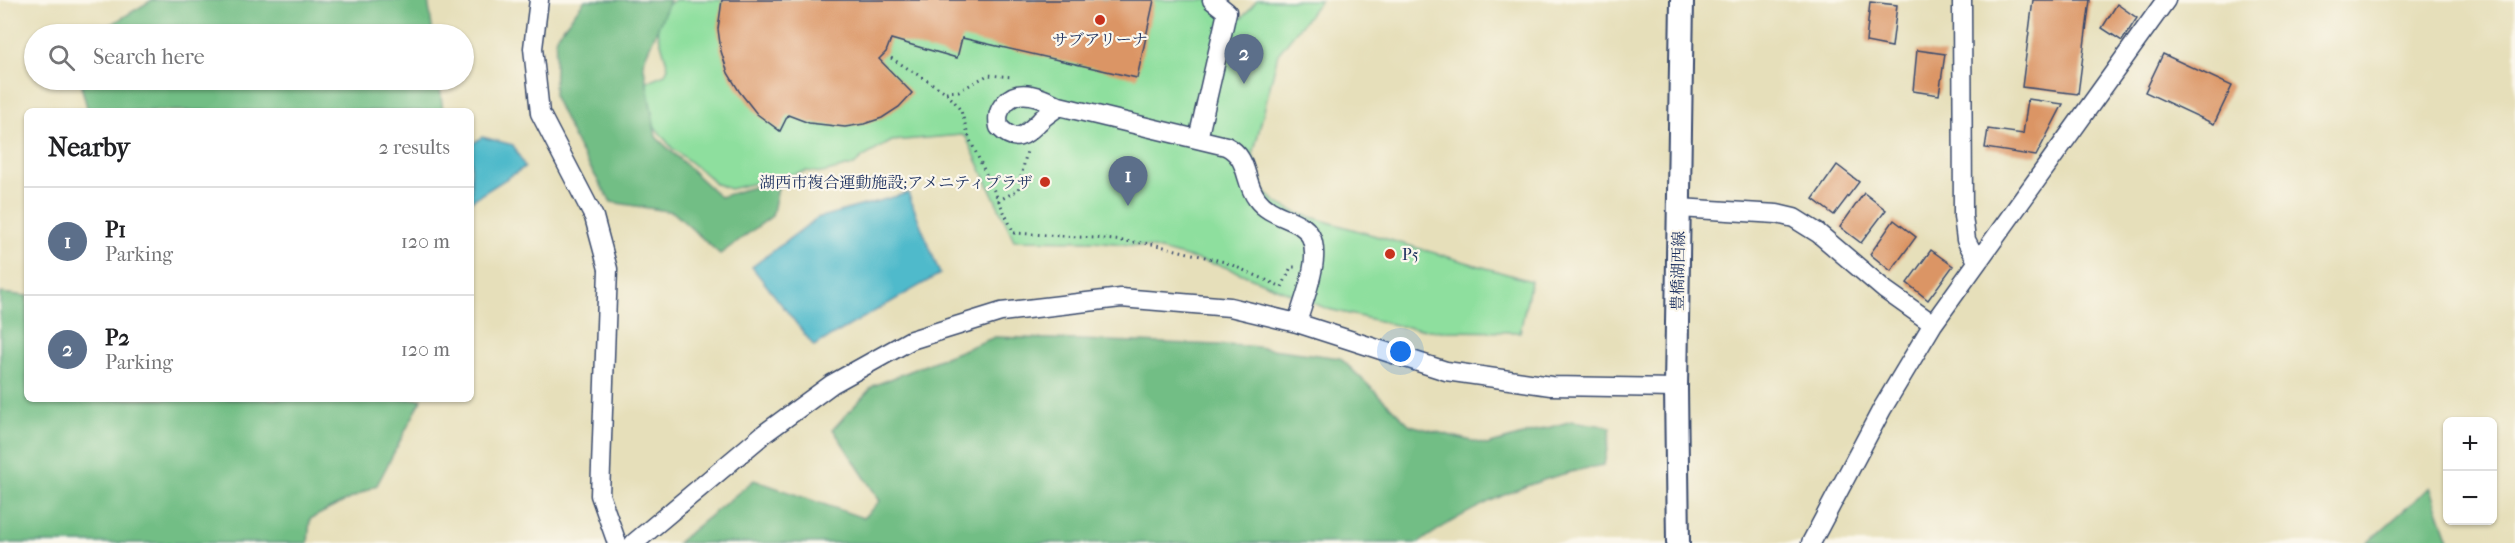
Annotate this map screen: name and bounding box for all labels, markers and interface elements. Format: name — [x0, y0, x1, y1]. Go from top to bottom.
marker: サブアリーナ — [1093, 13, 1107, 27]
search box — [24, 24, 474, 90]
place label: サブアリーナ — [1052, 30, 1148, 49]
pin: 2 — [1224, 34, 1264, 84]
icon: search — [45, 41, 78, 74]
text: Search here — [93, 44, 205, 70]
text: Nearby — [48, 132, 130, 163]
text: 2 results — [379, 136, 450, 159]
pin: 1 — [1108, 156, 1148, 206]
place label: 湖西市複合運動施設;アメニティプラザ — [759, 173, 1033, 192]
marker: 湖西市複合運動施設;アメニティプラザ — [1038, 175, 1052, 189]
text: P1 — [105, 217, 126, 243]
text: 1 — [64, 230, 71, 253]
text: 120 m — [401, 230, 450, 253]
street label: 豊橋湖西線 — [1668, 231, 1688, 311]
text: Parking — [105, 243, 173, 266]
place label: P5 — [1402, 245, 1419, 264]
marker: P5 — [1383, 247, 1397, 261]
text: P2 — [105, 325, 130, 351]
your location — [1386, 337, 1415, 366]
text: 2 — [62, 338, 73, 361]
text: 120 m — [401, 338, 450, 361]
text: Parking — [105, 351, 173, 374]
map controls — [2443, 417, 2497, 525]
button: + — [2443, 417, 2497, 471]
button: − — [2443, 471, 2497, 525]

